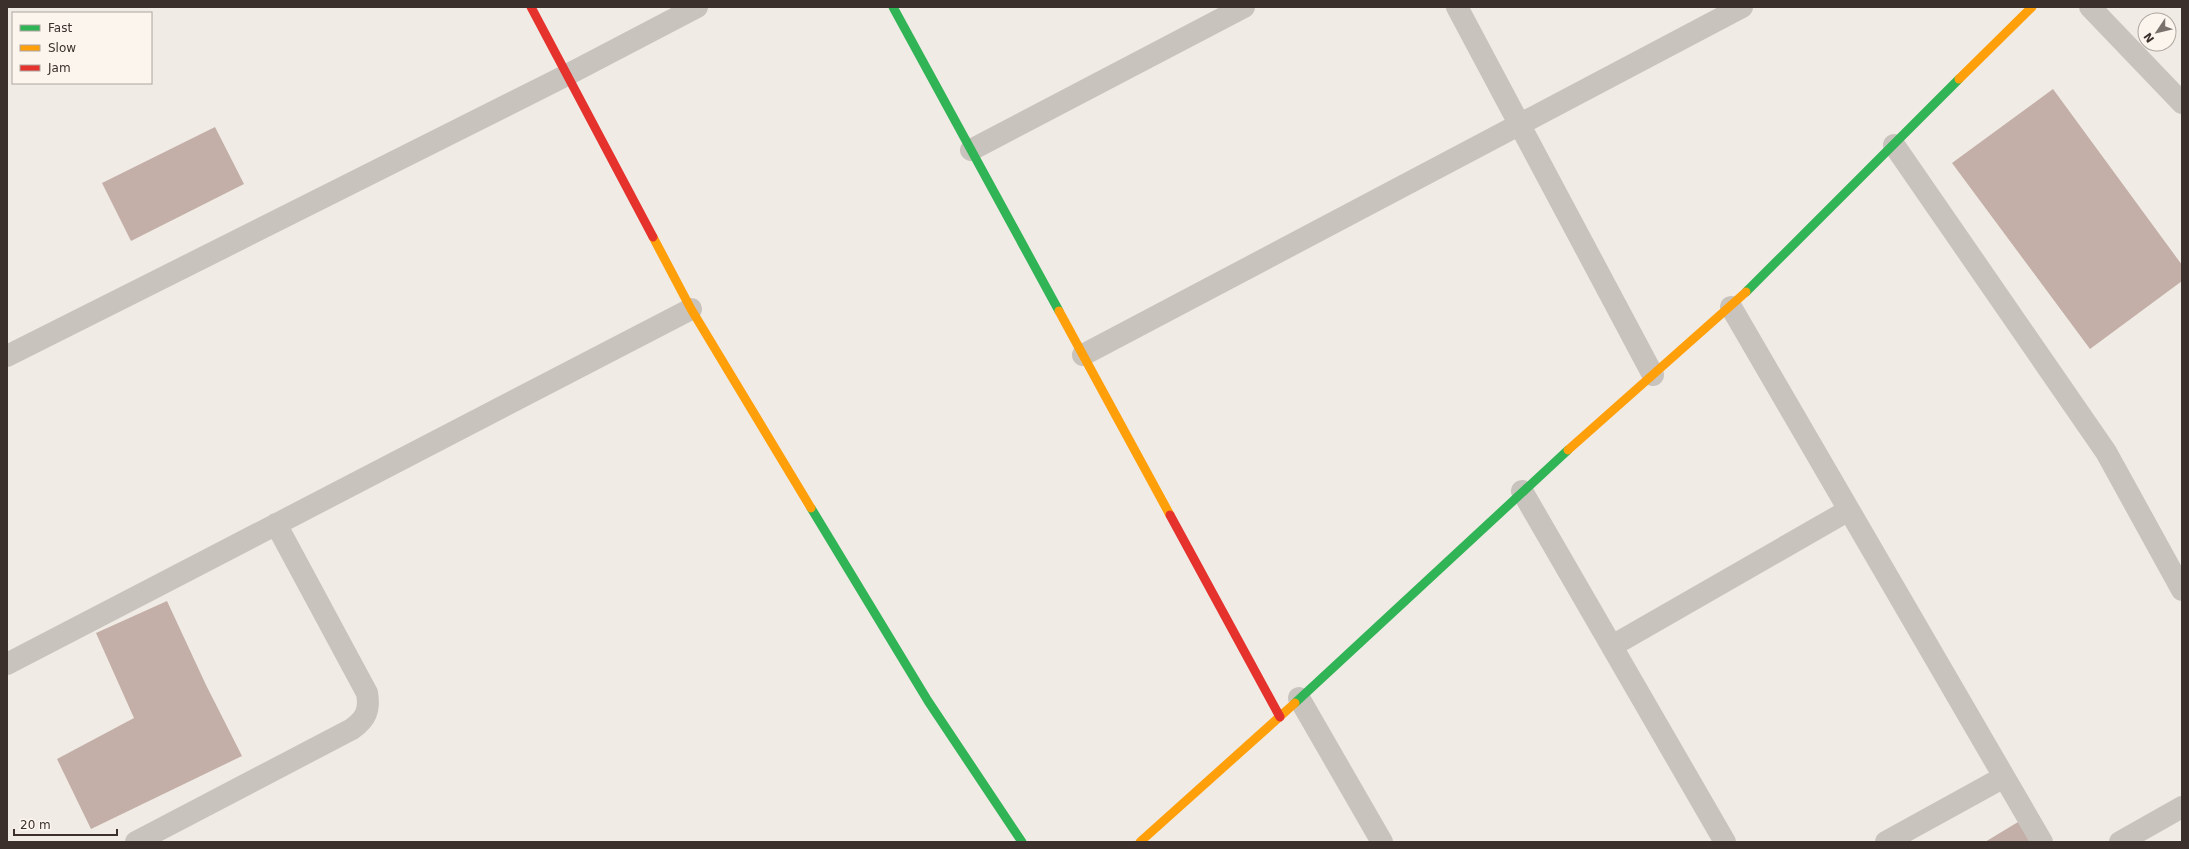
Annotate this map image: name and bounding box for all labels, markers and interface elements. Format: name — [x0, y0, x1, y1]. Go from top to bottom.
legend — [12, 12, 152, 84]
north arrow — [2137, 12, 2177, 52]
text: Fast — [48, 21, 72, 35]
text: N — [2141, 30, 2157, 45]
text: Slow — [48, 41, 76, 55]
text: Jam — [47, 61, 71, 75]
scale bar — [14, 811, 117, 837]
text: 20 m — [20, 818, 51, 832]

